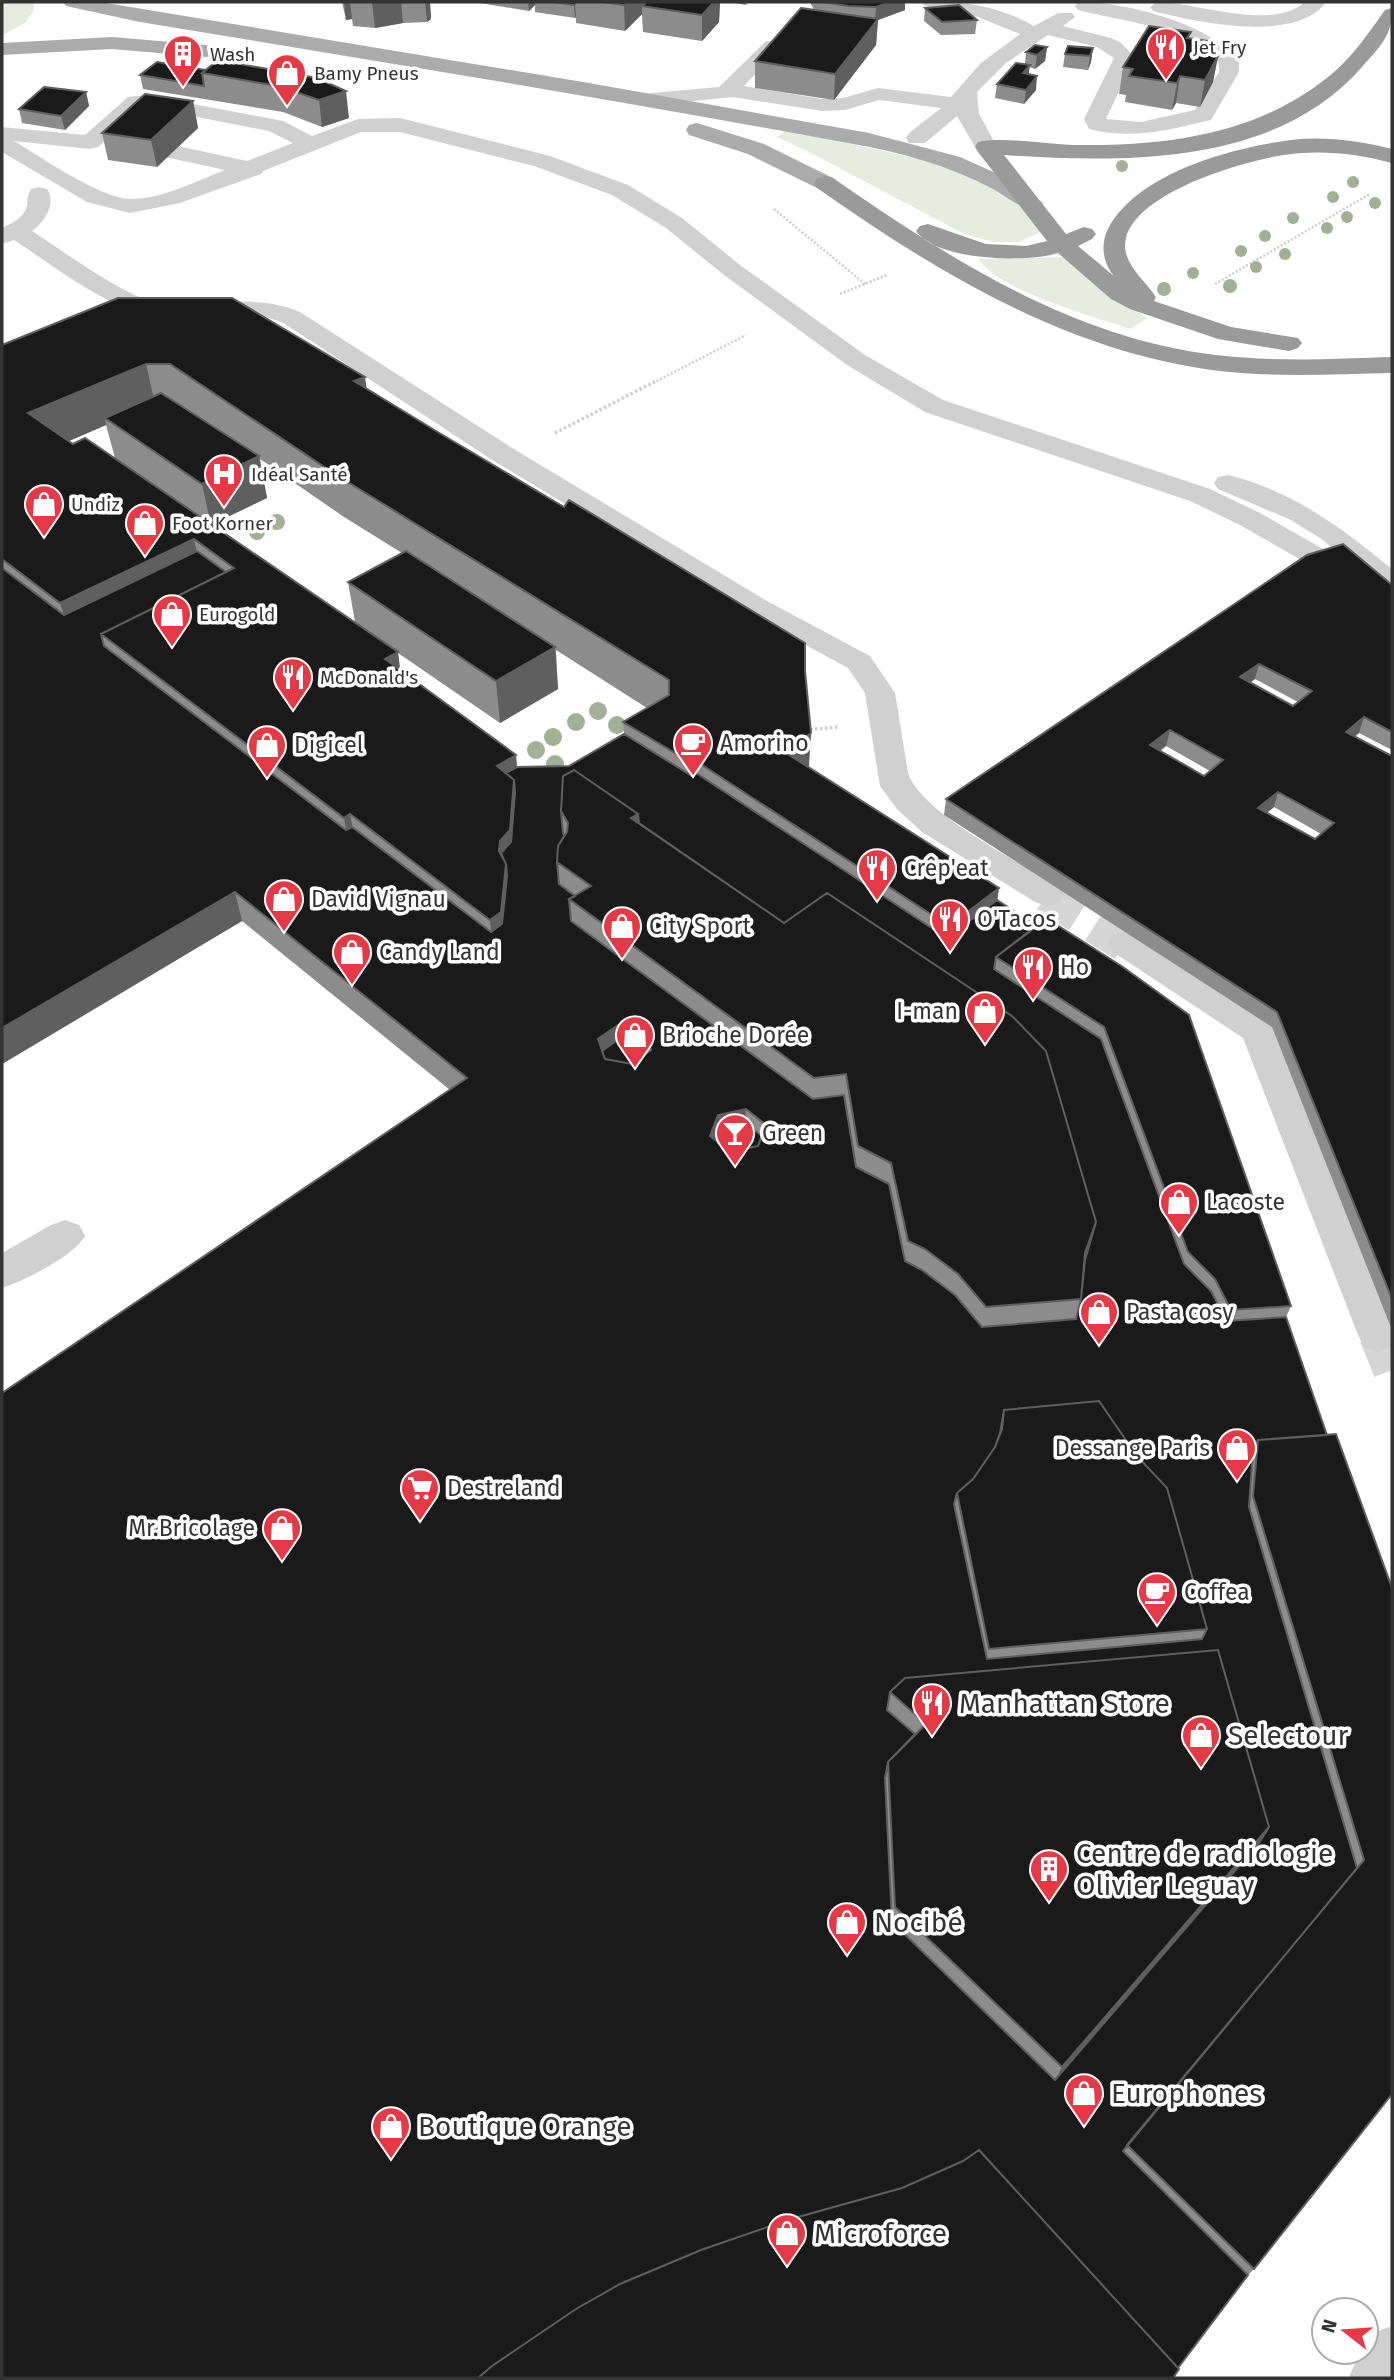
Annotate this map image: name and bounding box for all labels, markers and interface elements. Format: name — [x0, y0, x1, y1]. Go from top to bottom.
restaurant icon: Jet Fry — [1145, 26, 1187, 81]
building icon: Wash — [162, 33, 204, 88]
place label: Jet Fry — [1193, 36, 1247, 59]
place label: Wash — [210, 43, 255, 66]
shop icon: Bamy Pneus — [266, 52, 308, 107]
place label: Bamy Pneus — [314, 62, 419, 85]
hospital icon: Idéal Santé — [203, 453, 245, 508]
place label: Idéal Santé — [251, 463, 348, 486]
shop icon: Undiz — [23, 483, 65, 538]
place label: Undiz — [71, 493, 120, 516]
shop icon: Foot Korner — [124, 502, 166, 557]
place label: Foot Korner — [172, 512, 274, 535]
shop icon: Eurogold — [151, 593, 193, 648]
place label: Eurogold — [199, 603, 275, 626]
restaurant icon: McDonald's — [272, 656, 314, 711]
place label: McDonald's — [320, 666, 418, 689]
cafe icon: Amorino — [672, 722, 714, 777]
shop icon: Digicel — [246, 724, 288, 779]
place label: Amorino — [720, 729, 809, 757]
place label: Digicel — [294, 731, 364, 759]
restaurant icon: Crêp'eat — [856, 847, 898, 902]
place label: Crêp'eat — [904, 854, 989, 882]
shop icon: David Vignau — [263, 878, 305, 933]
place label: David Vignau — [311, 885, 446, 913]
restaurant icon: O'Tacos — [929, 898, 971, 953]
shop icon: City Sport — [601, 905, 643, 960]
place label: O'Tacos — [977, 905, 1056, 933]
place label: City Sport — [649, 912, 751, 940]
shop icon: Candy Land — [331, 931, 373, 986]
place label: Candy Land — [379, 938, 500, 966]
restaurant icon: Ho — [1012, 946, 1054, 1001]
place label: Ho — [1060, 953, 1089, 981]
shop icon: I-man — [964, 990, 1006, 1045]
place label: I-man — [896, 997, 958, 1025]
shop icon: Brioche Dorée — [614, 1014, 656, 1069]
place label: Brioche Dorée — [662, 1021, 809, 1049]
bar icon: Green — [714, 1112, 756, 1167]
place label: Green — [762, 1119, 823, 1147]
shop icon: Lacoste — [1158, 1181, 1200, 1236]
place label: Lacoste — [1206, 1188, 1285, 1216]
shop icon: Pasta cosy — [1078, 1291, 1120, 1346]
place label: Pasta cosy — [1126, 1298, 1234, 1326]
shop icon: Dessange Paris — [1216, 1427, 1258, 1482]
place label: Dessange Paris — [1055, 1434, 1210, 1462]
supermarket icon: Destreland — [399, 1467, 441, 1522]
place label: Destreland — [447, 1474, 560, 1502]
shop icon: Mr.Bricolage — [261, 1507, 303, 1562]
place label: Mr.Bricolage — [128, 1514, 255, 1542]
cafe icon: Coffea — [1136, 1571, 1178, 1626]
place label: Coffea — [1184, 1578, 1250, 1606]
restaurant icon: Manhattan Store — [911, 1682, 953, 1737]
place label: Manhattan Store — [959, 1687, 1170, 1720]
shop icon: Selectour — [1180, 1714, 1222, 1769]
place label: Selectour — [1228, 1719, 1349, 1752]
place label: Centre de radiologie Olivier Leguay — [1076, 1837, 1333, 1902]
building icon: Centre de radiologie Olivier Leguay — [1028, 1848, 1070, 1903]
shop icon: Nocibé — [826, 1901, 868, 1956]
place label: Nocibé — [874, 1906, 963, 1939]
shop icon: Europhones — [1063, 2072, 1105, 2127]
place label: Europhones — [1111, 2077, 1262, 2110]
shop icon: Boutique Orange — [370, 2105, 412, 2160]
place label: Boutique Orange — [418, 2110, 632, 2143]
shop icon: Microforce — [766, 2212, 808, 2267]
place label: Microforce — [814, 2217, 947, 2250]
north arrow — [1310, 2296, 1380, 2366]
text: N — [1316, 2317, 1342, 2336]

